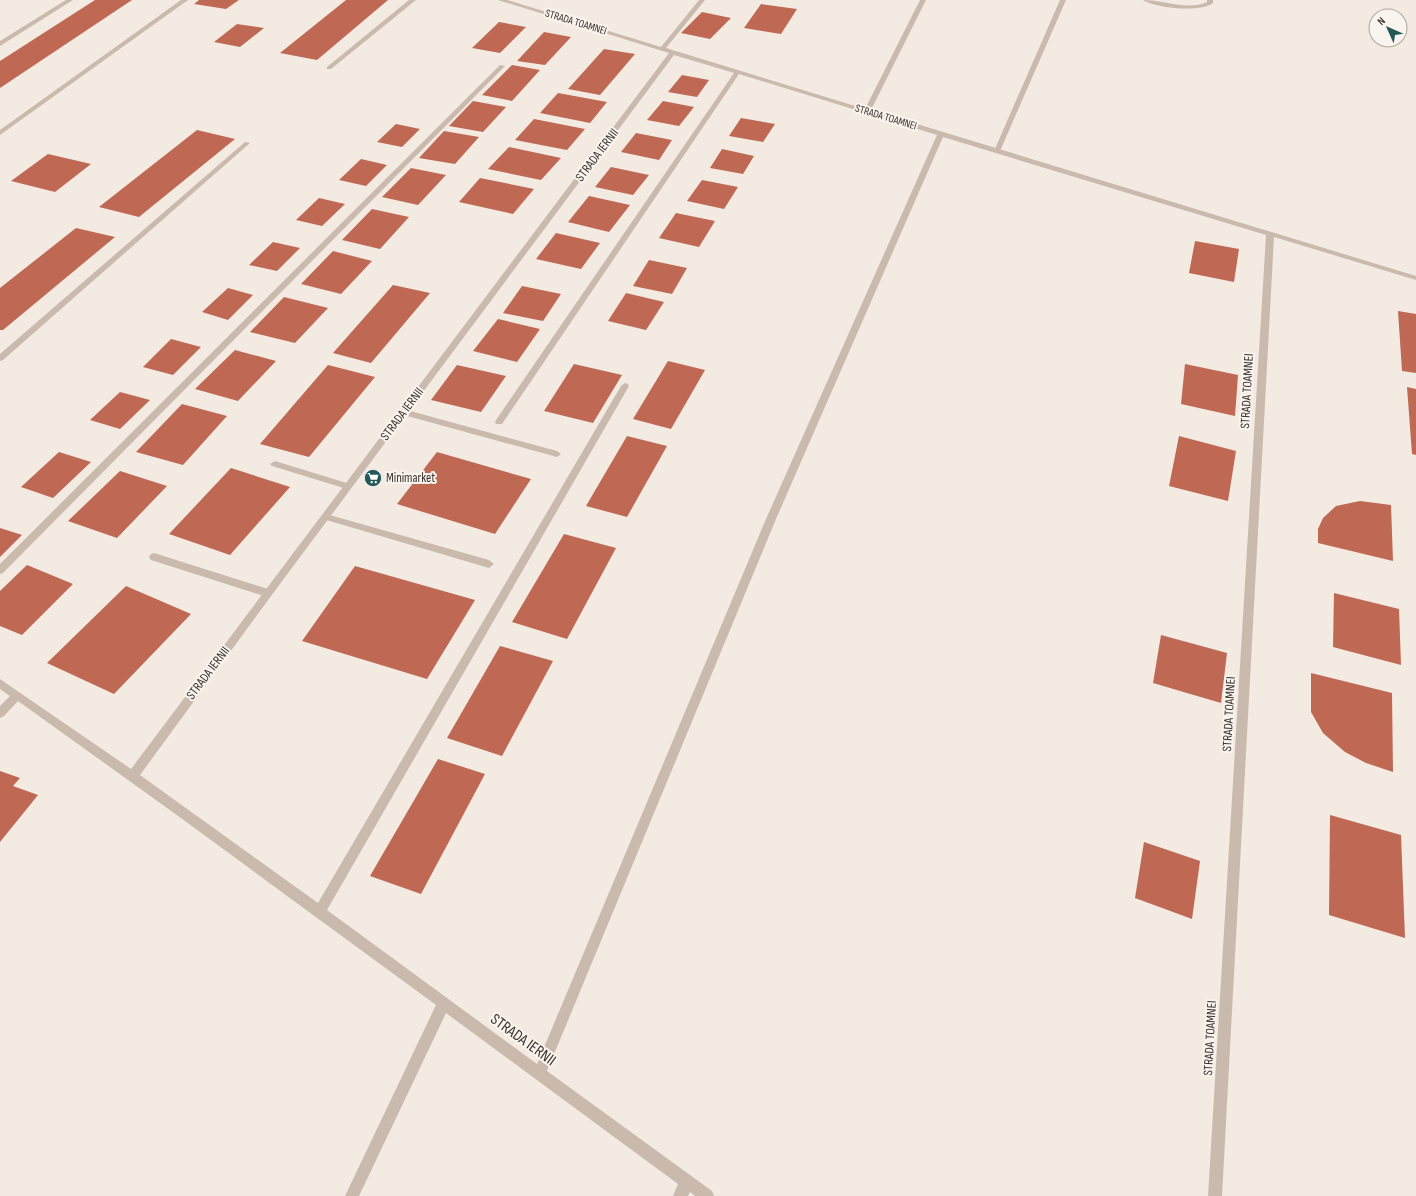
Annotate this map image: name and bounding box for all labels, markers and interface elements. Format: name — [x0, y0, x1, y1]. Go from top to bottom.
street label: STRADA TOAMNEI — [544, 6, 608, 38]
north arrow — [1368, 8, 1408, 48]
text: N — [1375, 15, 1388, 28]
street label: STRADA TOAMNEI — [854, 101, 918, 133]
street label: STRADA IERNII — [572, 125, 622, 185]
street label: STRADA TOAMNEI — [1237, 353, 1257, 429]
street label: STRADA IERNII — [377, 384, 427, 444]
supermarket icon: Minimarket — [363, 468, 383, 488]
place label: Minimarket — [386, 470, 435, 486]
street label: STRADA IERNII — [183, 643, 233, 703]
street label: STRADA TOAMNEI — [1219, 676, 1239, 752]
street label: STRADA TOAMNEI — [1200, 1000, 1220, 1076]
street label: STRADA IERNII — [487, 1010, 559, 1070]

